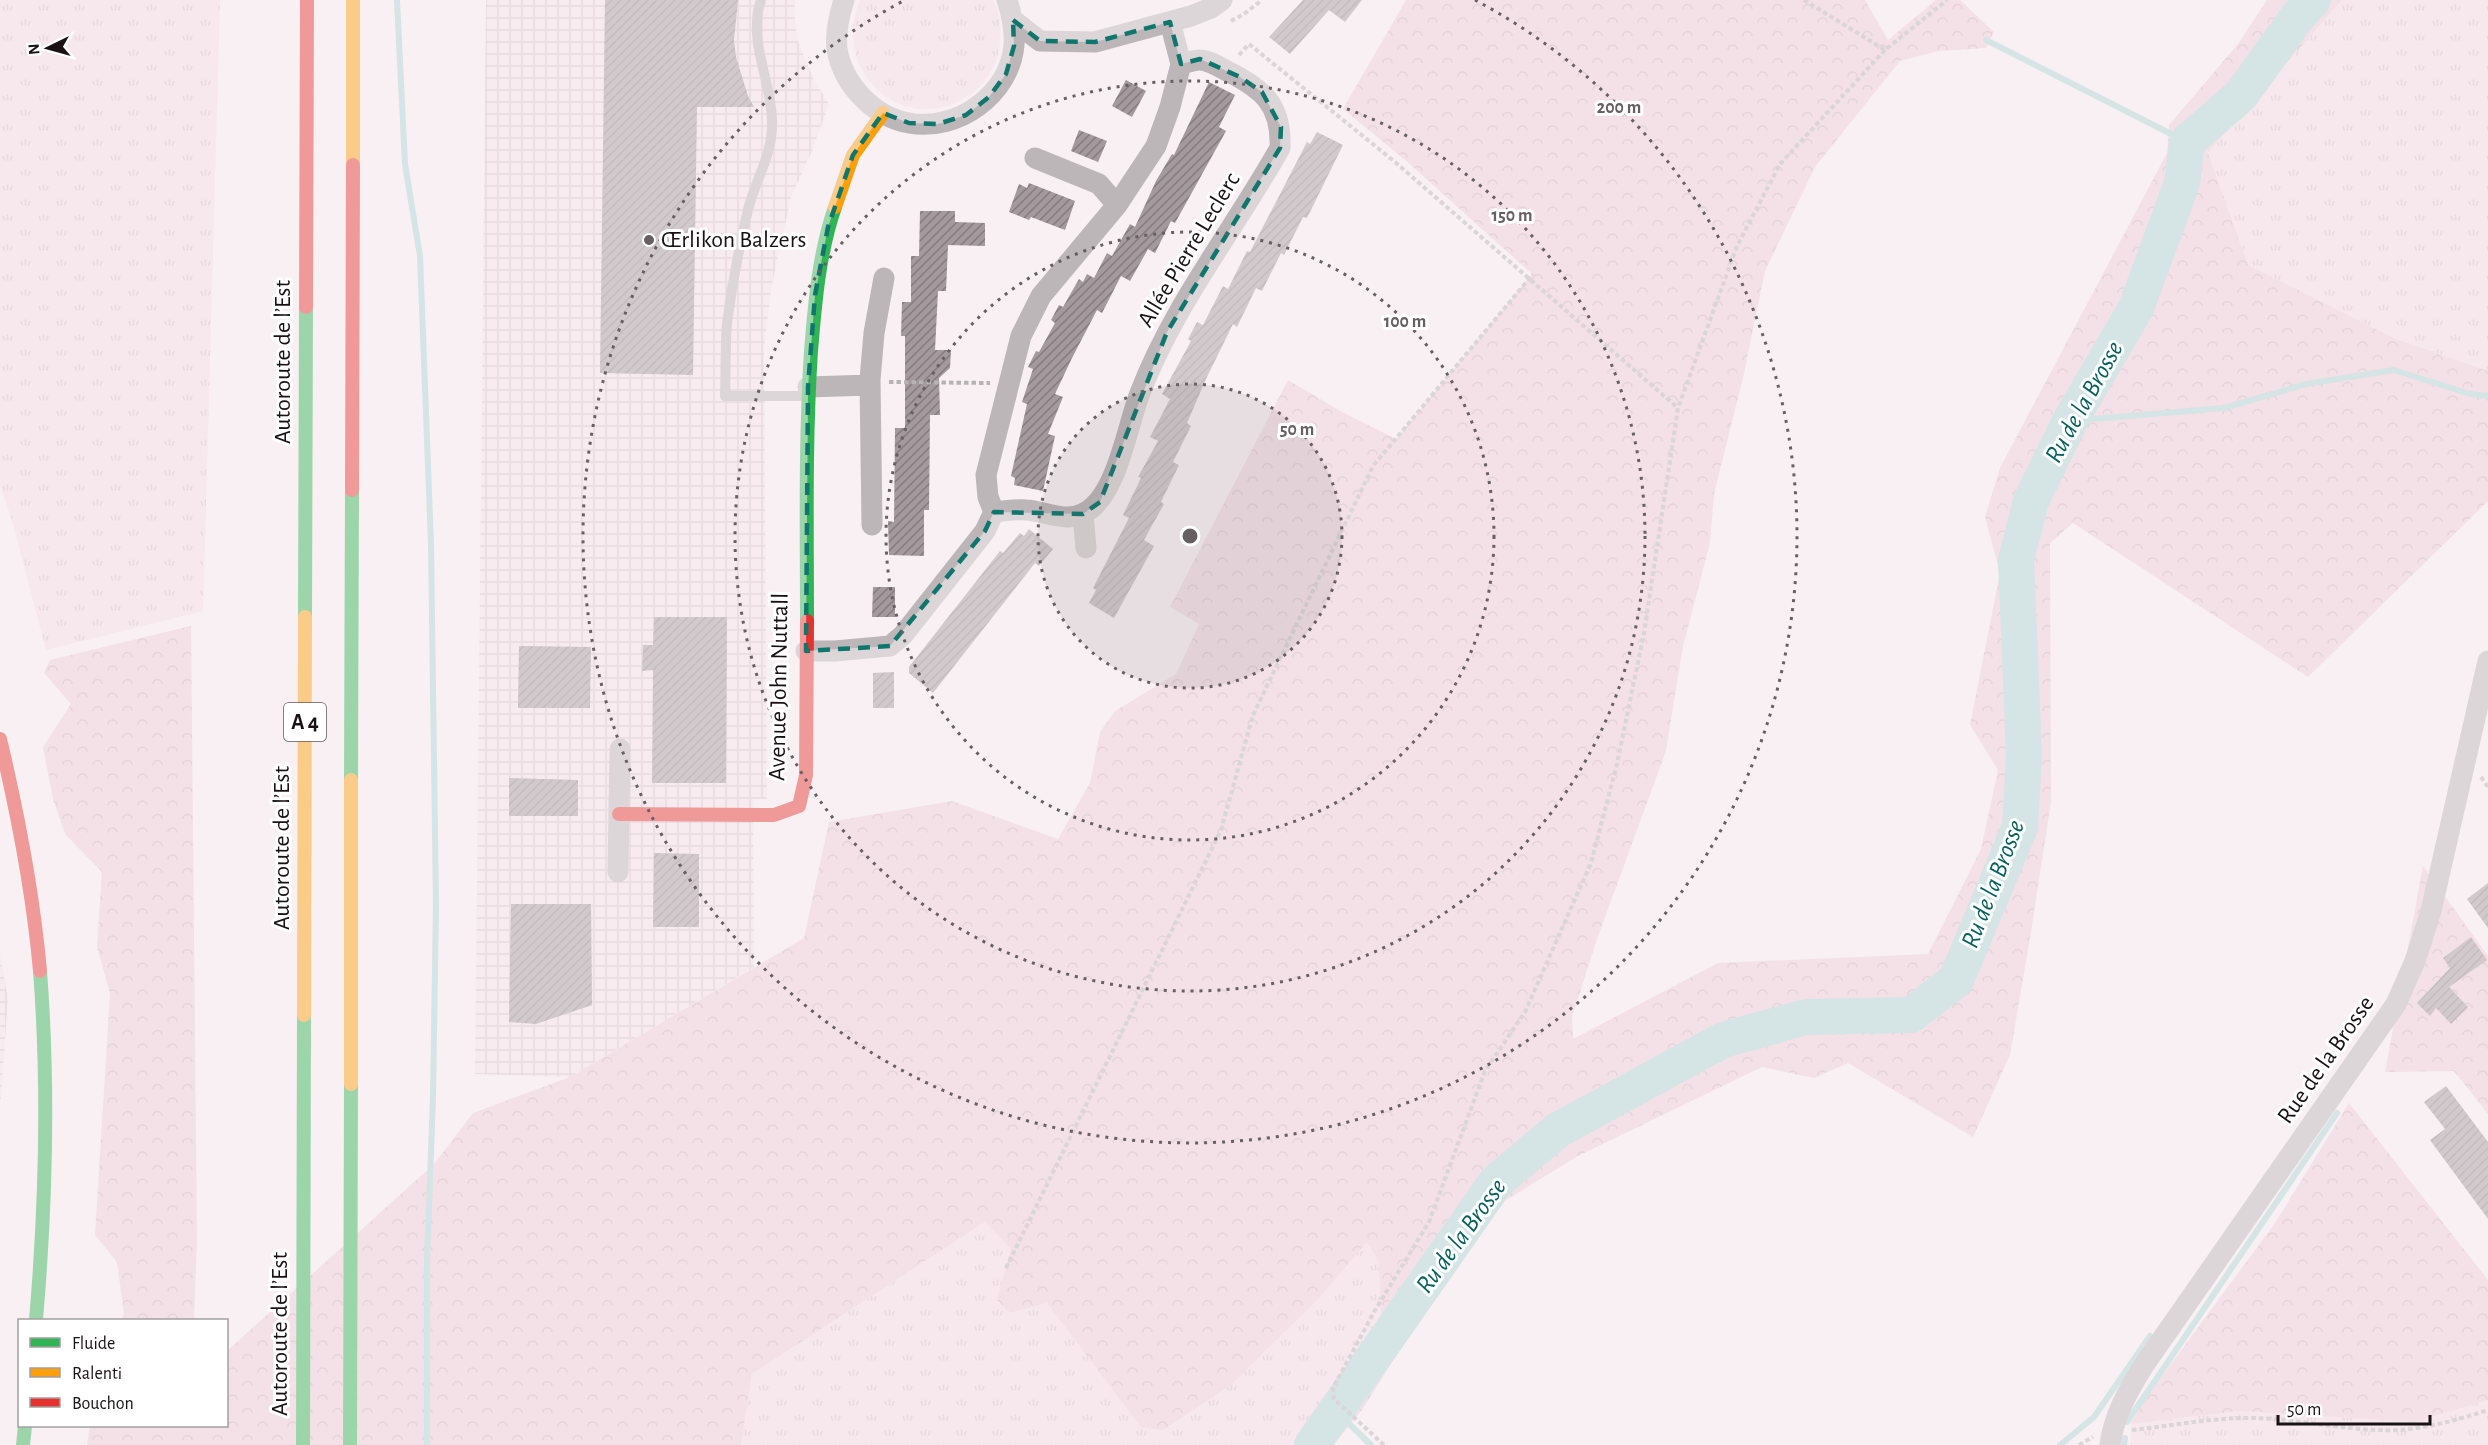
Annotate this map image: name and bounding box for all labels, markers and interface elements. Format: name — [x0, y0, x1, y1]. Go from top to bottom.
north arrow — [18, 18, 78, 78]
text: N — [26, 43, 43, 55]
text: 200 m — [1597, 99, 1641, 117]
street label: Allée Pierre Leclerc — [1133, 169, 1245, 331]
text: 150 m — [1492, 207, 1532, 225]
place label: Œrlikon Balzers — [661, 228, 806, 252]
marker: Œrlikon Balzers — [642, 233, 656, 247]
street label: Autoroute de l’Est — [271, 280, 295, 444]
text: 100 m — [1384, 313, 1426, 331]
water label: Ru de la Brosse — [2040, 337, 2128, 467]
text: 50 m — [1280, 421, 1314, 439]
centre of rings — [1180, 526, 1200, 546]
street label: Avenue John Nuttall — [765, 593, 793, 781]
road number: A 4 — [284, 703, 326, 741]
street label: Autoroute de l’Est — [270, 766, 294, 930]
water label: Ru de la Brosse — [1957, 816, 2029, 951]
street label: Rue de la Brosse — [2273, 992, 2379, 1128]
water label: Ru de la Brosse — [1411, 1174, 1511, 1298]
street label: Autoroute de l’Est — [268, 1252, 292, 1416]
legend — [18, 1319, 228, 1427]
text: Fluide — [72, 1335, 115, 1353]
text: Ralenti — [72, 1365, 122, 1383]
scale bar — [2278, 1388, 2430, 1426]
text: Bouchon — [72, 1395, 134, 1413]
text: 50 m — [2287, 1401, 2321, 1419]

